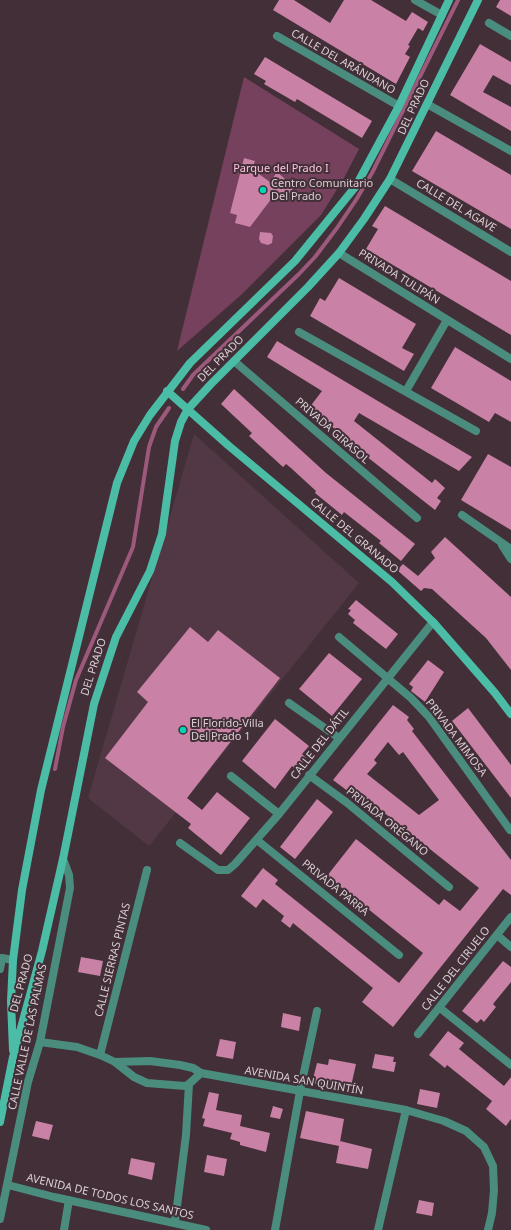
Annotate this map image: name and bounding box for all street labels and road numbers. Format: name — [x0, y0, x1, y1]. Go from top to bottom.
street label: CALLE DEL ARÁNDANO — [288, 27, 398, 97]
street label: DEL PRADO — [395, 77, 433, 137]
street label: CALLE DEL AGAVE — [413, 177, 499, 235]
street label: PRIVADA TULIPÁN — [356, 247, 442, 307]
street label: DEL PRADO — [195, 333, 247, 385]
street label: PRIVADA GIRASOL — [292, 395, 372, 467]
street label: CALLE DEL GRANADO — [307, 495, 401, 577]
street label: DEL PRADO — [78, 636, 110, 698]
street label: PRIVADA MIMOSA — [423, 697, 489, 779]
street label: CALLE DEL DÁTIL — [288, 706, 352, 782]
street label: PRIVADA ORÉGANO — [343, 785, 431, 859]
street label: PRIVADA PARRA — [299, 857, 371, 919]
street label: CALLE SIERRAS PINTAS — [92, 902, 134, 1018]
street label: CALLE DEL CIRUELO — [419, 924, 493, 1014]
street label: DEL PRADO — [8, 952, 36, 1014]
street label: CALLE VALLE DE LAS PALMAS — [6, 963, 50, 1111]
street label: AVENIDA SAN QUINTÍN — [244, 1064, 364, 1098]
street label: AVENIDA DE TODOS LOS SANTOS — [25, 1171, 195, 1223]

